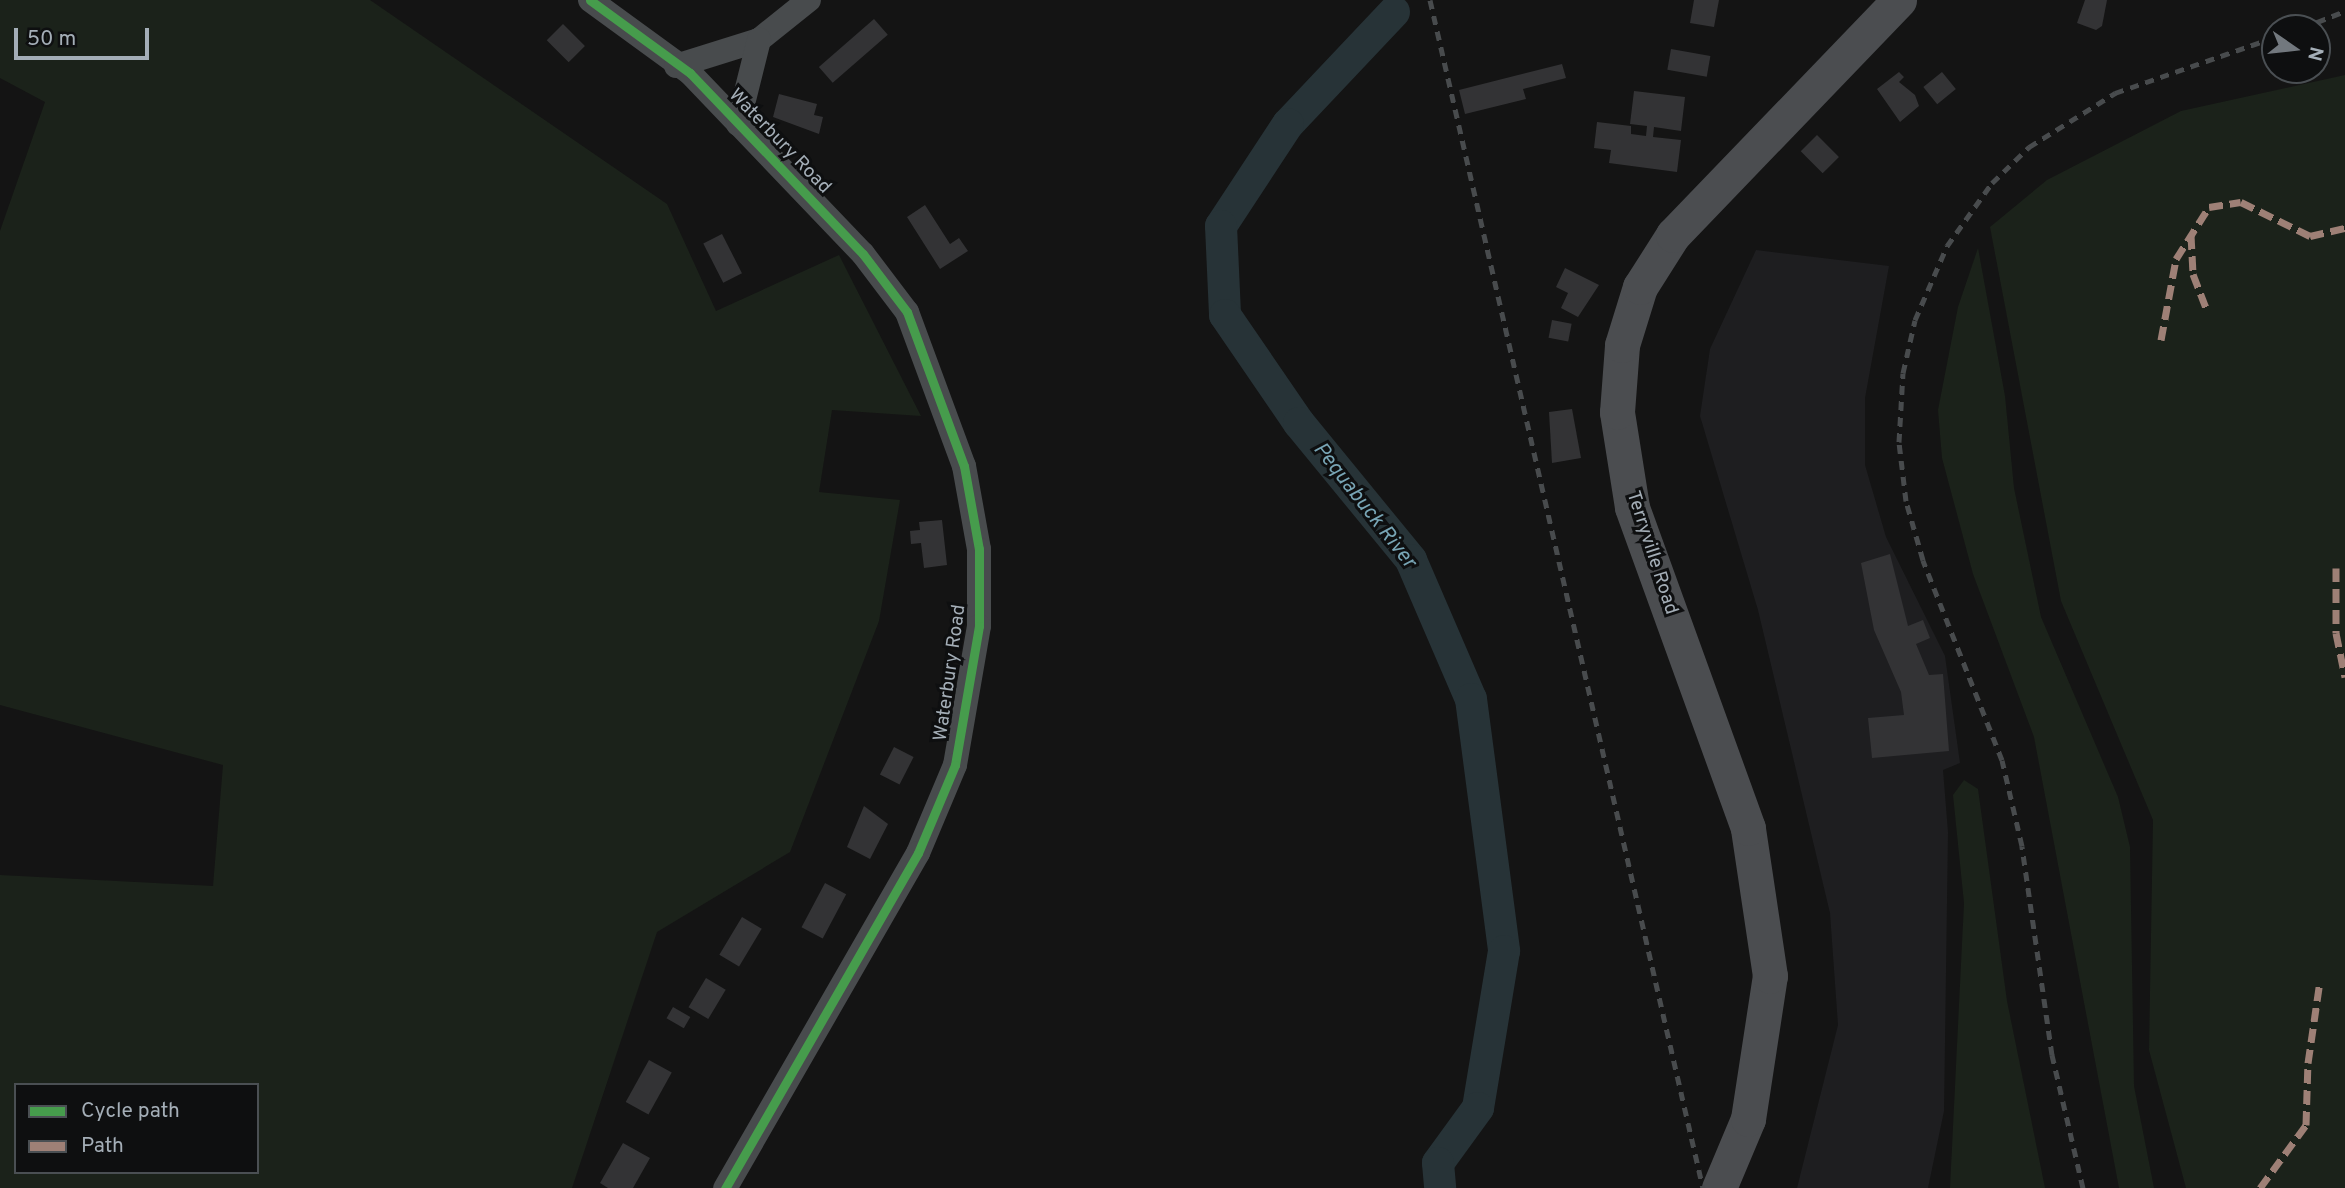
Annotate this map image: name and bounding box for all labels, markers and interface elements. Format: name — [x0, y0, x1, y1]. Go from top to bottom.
scale bar — [18, 14, 152, 58]
north arrow — [2261, 14, 2331, 84]
text: 50 m — [27, 26, 76, 53]
text: N — [2301, 44, 2328, 63]
street label: Waterbury Road — [723, 85, 835, 199]
water label: Pequabuck River — [1307, 438, 1421, 574]
street label: Terryville Road — [1620, 488, 1682, 618]
street label: Waterbury Road — [930, 603, 972, 743]
legend — [14, 1083, 259, 1174]
text: Cycle path — [81, 1098, 180, 1125]
text: Path — [81, 1133, 124, 1160]

